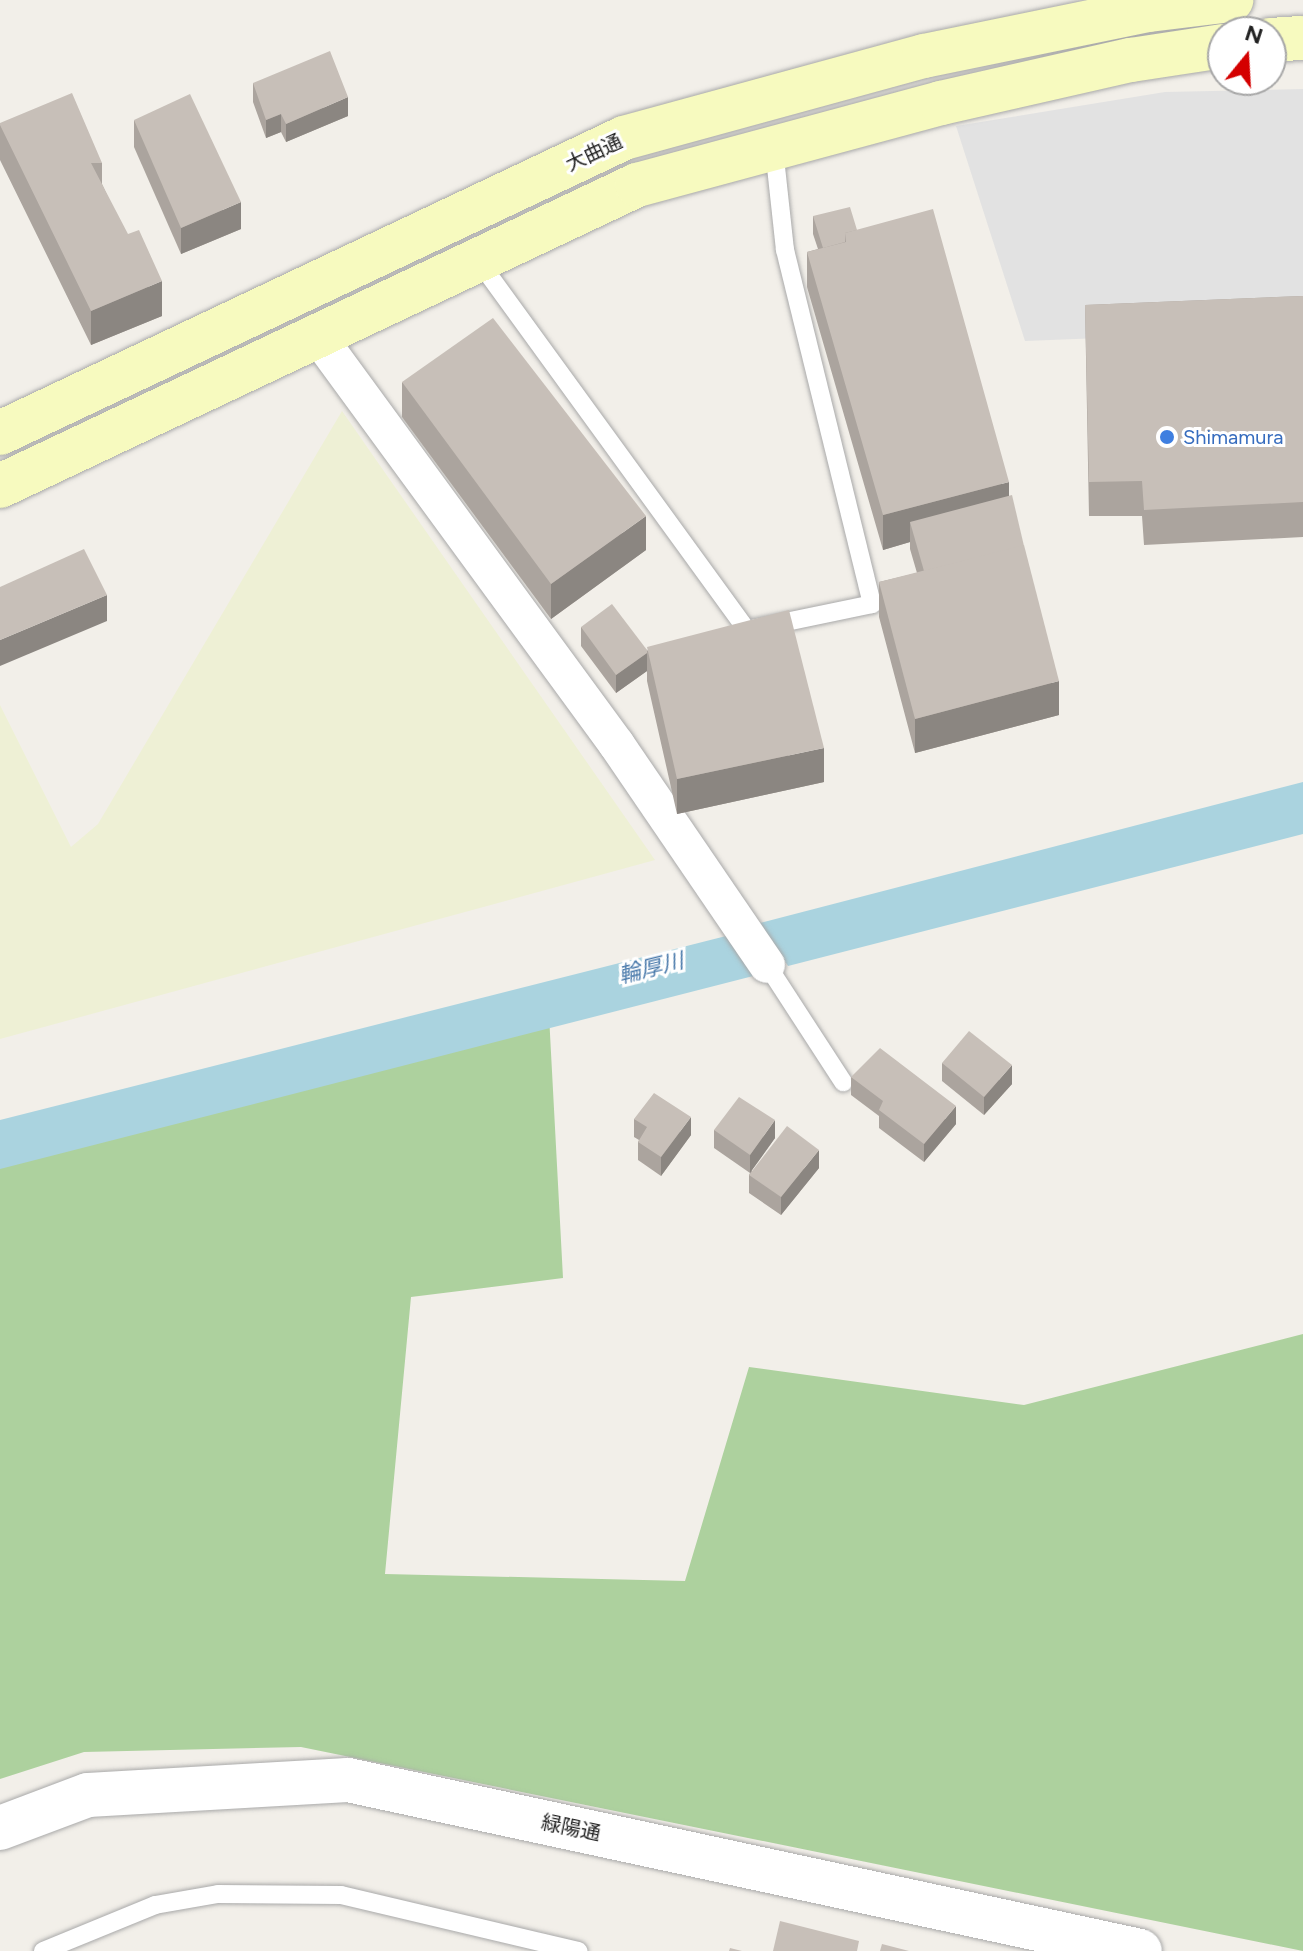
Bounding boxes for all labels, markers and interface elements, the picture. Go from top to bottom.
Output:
north arrow [1207,16,1287,96]
text: N [1242,19,1266,50]
street label: 大曲通 [562,129,626,177]
place label: Shimamura [1183,425,1283,449]
marker: Shimamura [1158,428,1176,446]
water label: 輪厚川 [616,947,686,989]
street label: 緑陽通 [539,1810,603,1846]

